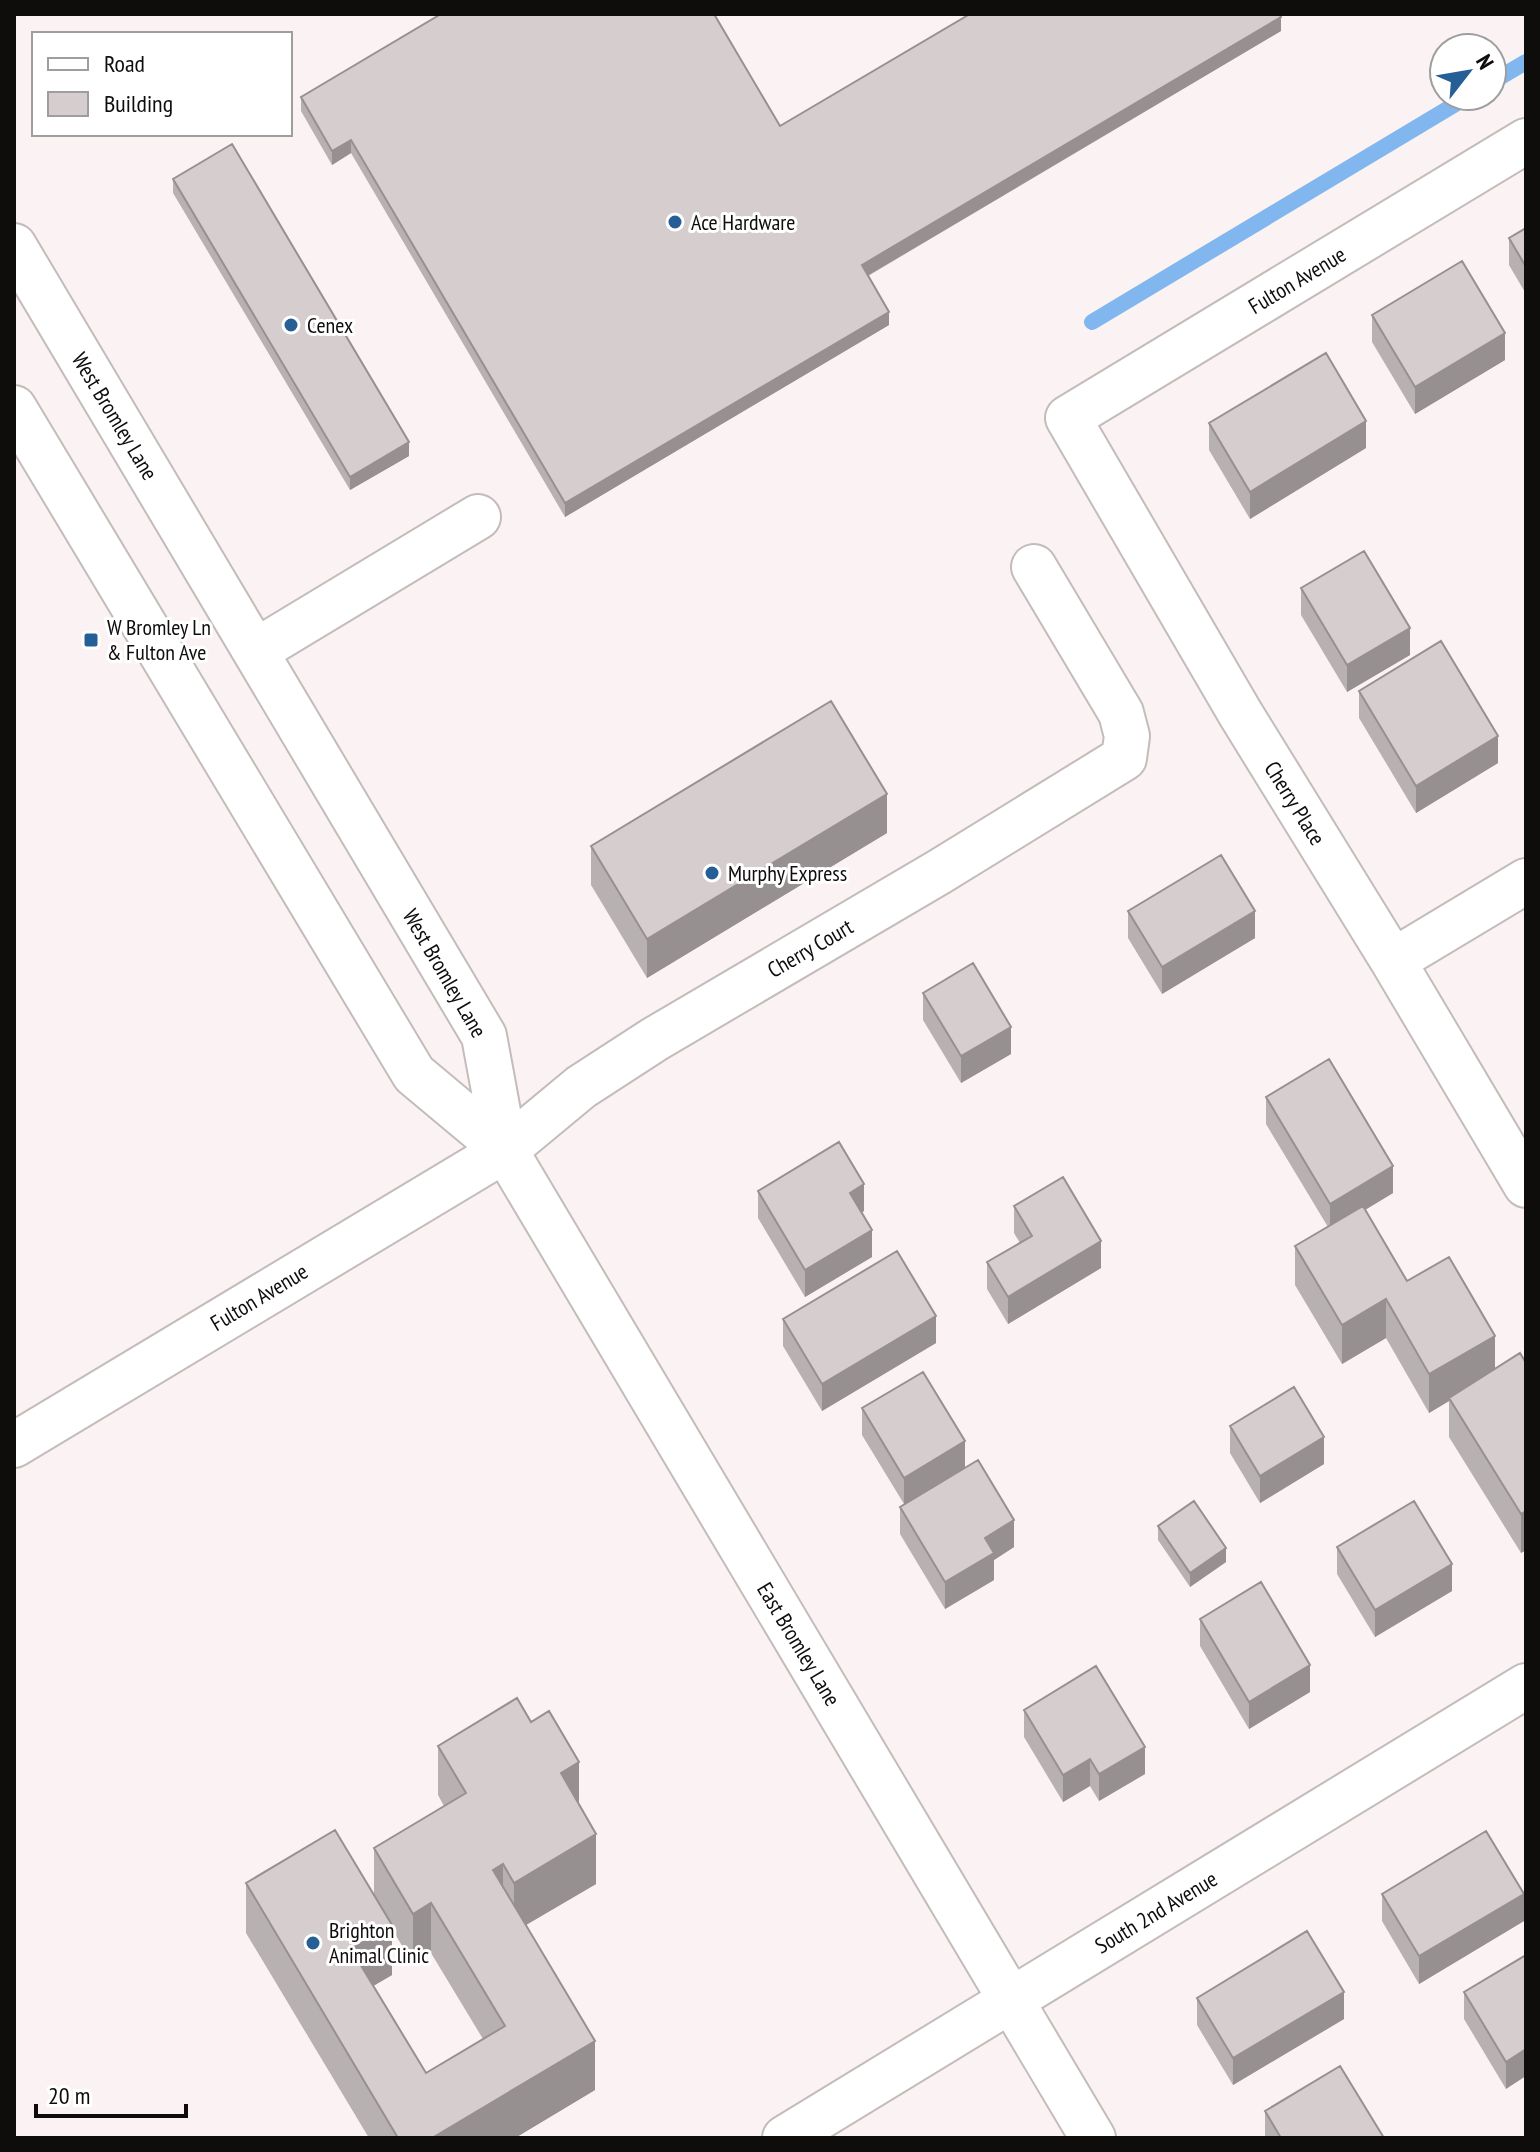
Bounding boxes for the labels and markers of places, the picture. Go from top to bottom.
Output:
place label: Ace Hardware [691,208,795,236]
marker: Ace Hardware [666,213,684,231]
place label: Cenex [307,311,353,339]
marker: Cenex [282,316,300,334]
place label: W Bromley Ln & Fulton Ave [107,613,211,666]
marker: W Bromley Ln & Fulton Ave [82,631,100,649]
place label: Murphy Express [728,859,847,887]
marker: Murphy Express [703,864,721,882]
place label: Brighton Animal Clinic [329,1916,429,1969]
marker: Brighton Animal Clinic [304,1934,322,1952]

